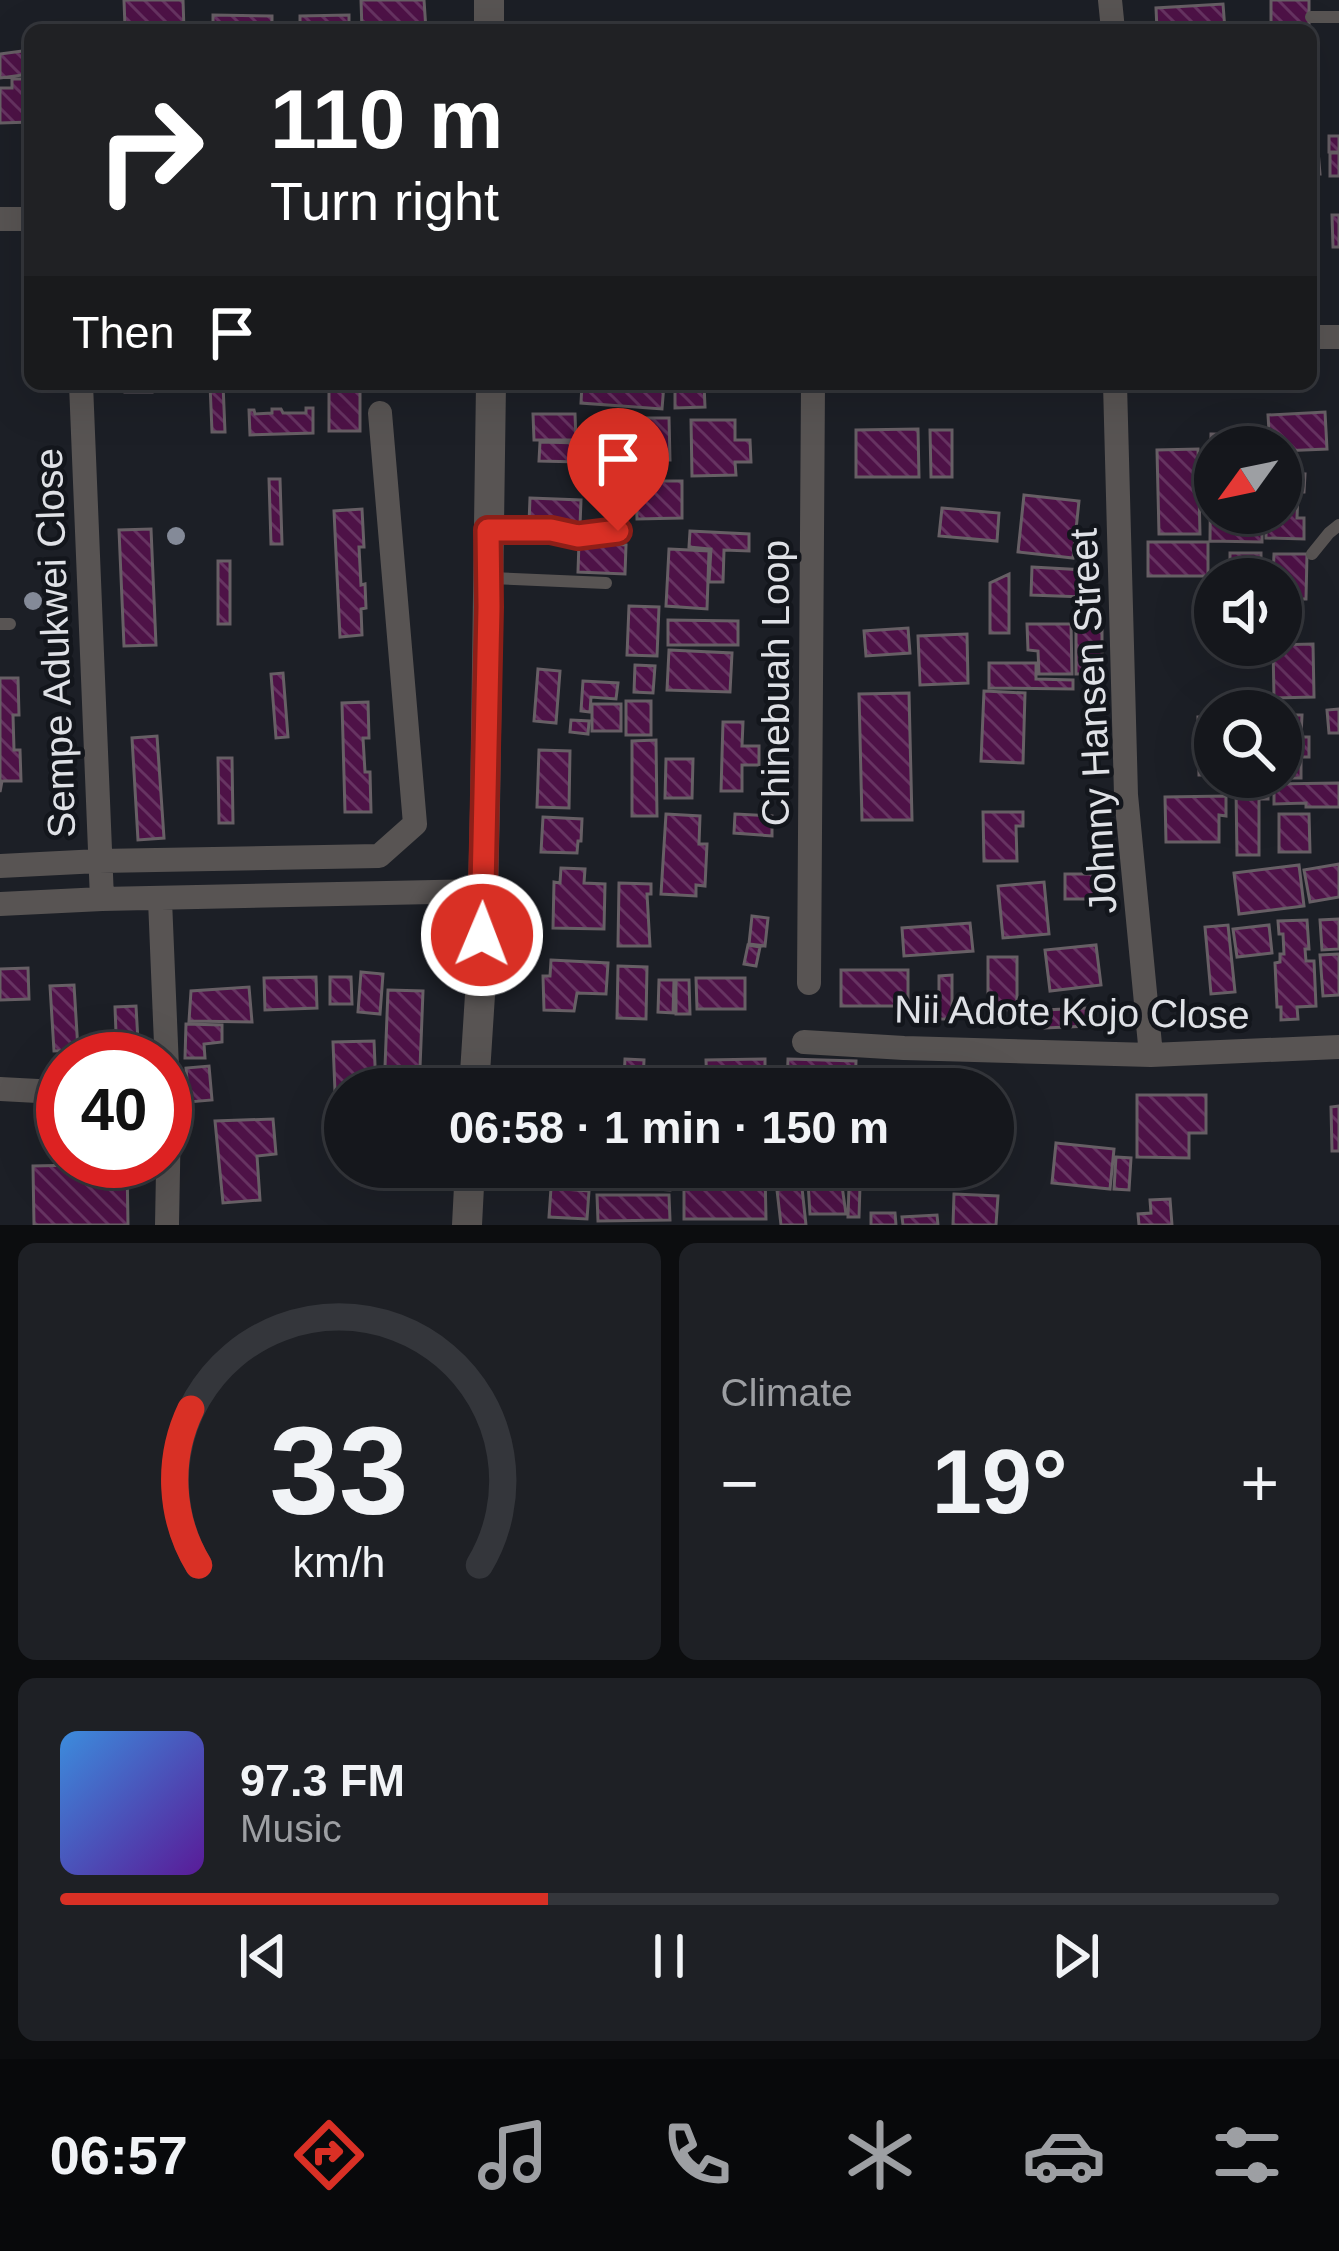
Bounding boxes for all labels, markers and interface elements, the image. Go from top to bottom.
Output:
icon: right [72,72,228,228]
text: 110 m [270,72,504,166]
text: Turn right [270,171,499,231]
icon: arrive [199,300,265,366]
text: Then [72,307,175,358]
pin [567,408,669,531]
icon: arrive [585,426,651,492]
north arrow [1194,426,1302,534]
map controls [1194,426,1302,798]
street label: Sempe Adukwei Close [27,447,83,839]
street label: Johnny Hansen Street [1061,527,1125,915]
street label: Chinebuah Loop [754,540,797,826]
button: sound [1194,558,1302,666]
button: search [1194,690,1302,798]
position arrow [419,872,545,998]
street label: Nii Adote Kojo Close [894,987,1250,1037]
speed limit sign: 40 [36,1032,192,1188]
text: 06:58 · 1 min · 150 m [449,1102,889,1153]
text: Climate [721,1371,853,1414]
text: 33 [270,1401,409,1540]
text: 19° [932,1432,1068,1532]
text: − [721,1446,759,1520]
text: + [1240,1446,1279,1520]
text: km/h [293,1537,386,1585]
text: 97.3 FM [240,1755,405,1806]
text: Music [240,1807,342,1850]
icon: previous [230,1923,296,1989]
icon: pause [636,1923,702,1989]
icon: next [1043,1923,1109,1989]
icon: directions [287,2113,371,2197]
icon: music [471,2113,555,2197]
icon: phone [655,2113,739,2197]
icon: climate [838,2113,922,2197]
icon: car [1022,2113,1106,2197]
icon: filters [1205,2113,1289,2197]
text: 06:57 [50,2125,188,2185]

